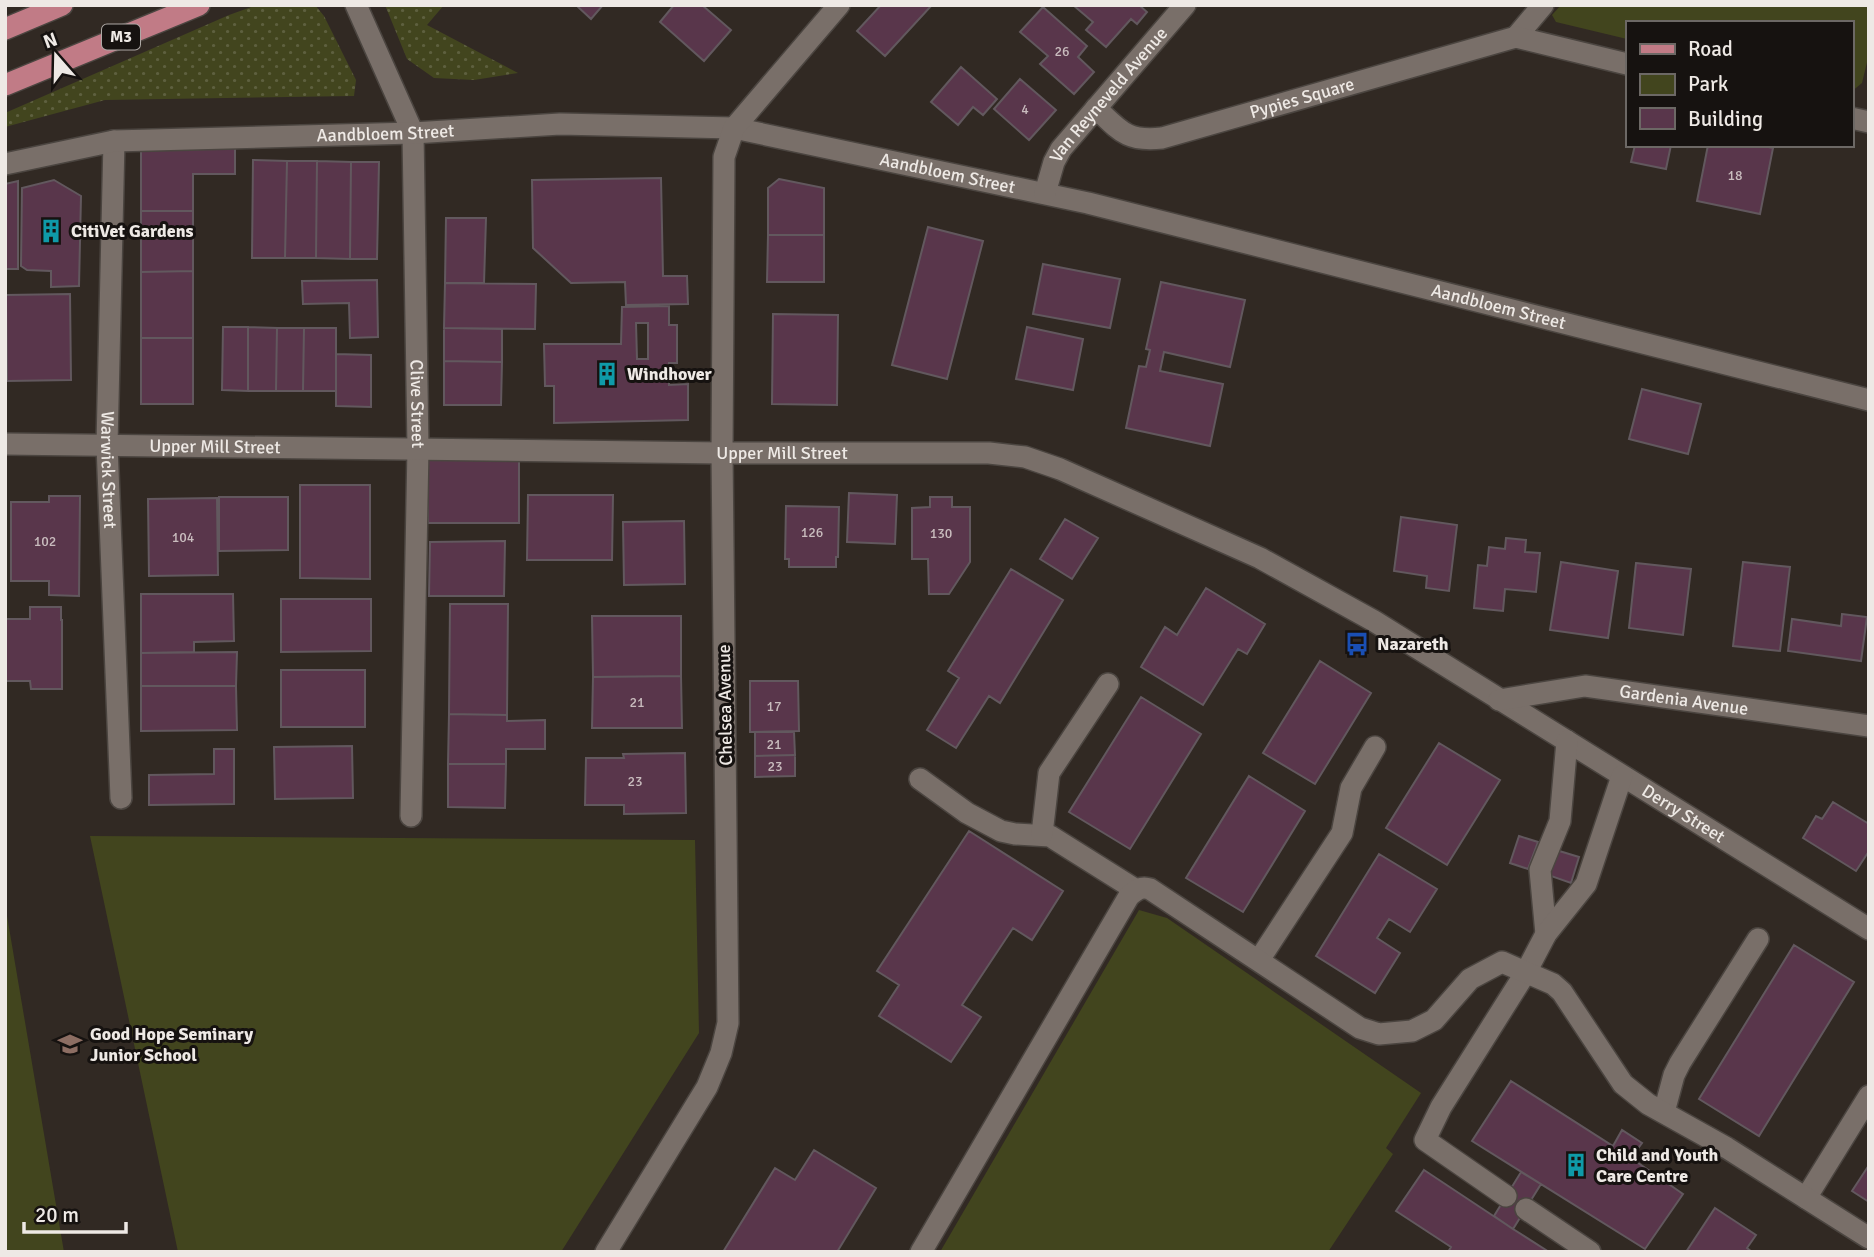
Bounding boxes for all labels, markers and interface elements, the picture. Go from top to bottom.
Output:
north arrow [21,21,91,91]
legend [1626,21,1853,147]
street label: Van Reyneveld Avenue [1045,22,1172,166]
road number: M3 [102,24,140,50]
text: N [40,27,61,55]
text: Road [1688,36,1733,62]
house number: 26 [1054,43,1070,60]
text: Park [1688,71,1729,97]
street label: Pypies Square [1247,73,1357,123]
house number: 4 [1021,101,1029,118]
text: Building [1688,106,1763,132]
street label: Aandbloem Street [316,119,455,147]
street label: Aandbloem Street [878,148,1017,198]
house number: 18 [1727,167,1743,184]
building icon: CitiVet Gardens [37,217,65,245]
place label: CitiVet Gardens [71,220,193,242]
street label: Aandbloem Street [1429,279,1568,334]
street label: Clive Street [406,359,429,448]
building icon: Windhover [593,360,621,388]
place label: Windhover [627,363,713,385]
street label: Warwick Street [96,411,121,529]
street label: Upper Mill Street [149,435,281,458]
street label: Upper Mill Street [716,442,848,464]
house number: 126 [801,524,823,541]
house number: 130 [930,525,952,542]
house number: 104 [172,529,195,546]
house number: 102 [34,533,56,550]
bus stop icon: Nazareth [1343,630,1371,658]
place label: Nazareth [1377,633,1449,655]
street label: Chelsea Avenue [713,644,737,766]
street label: Gardenia Avenue [1618,680,1750,720]
house number: 21 [629,694,645,711]
house number: 17 [766,698,782,715]
house number: 21 [766,736,782,753]
house number: 23 [767,758,783,775]
house number: 23 [627,773,643,790]
street label: Derry Street [1638,779,1729,848]
place label: Good Hope Seminary Junior School [90,1023,253,1066]
school or university icon: Good Hope Seminary Junior School [56,1030,84,1058]
place label: Child and Youth Care Centre [1596,1144,1719,1187]
building icon: Child and Youth Care Centre [1562,1151,1590,1179]
scale bar [24,1190,126,1234]
text: 20 m [35,1202,79,1228]

